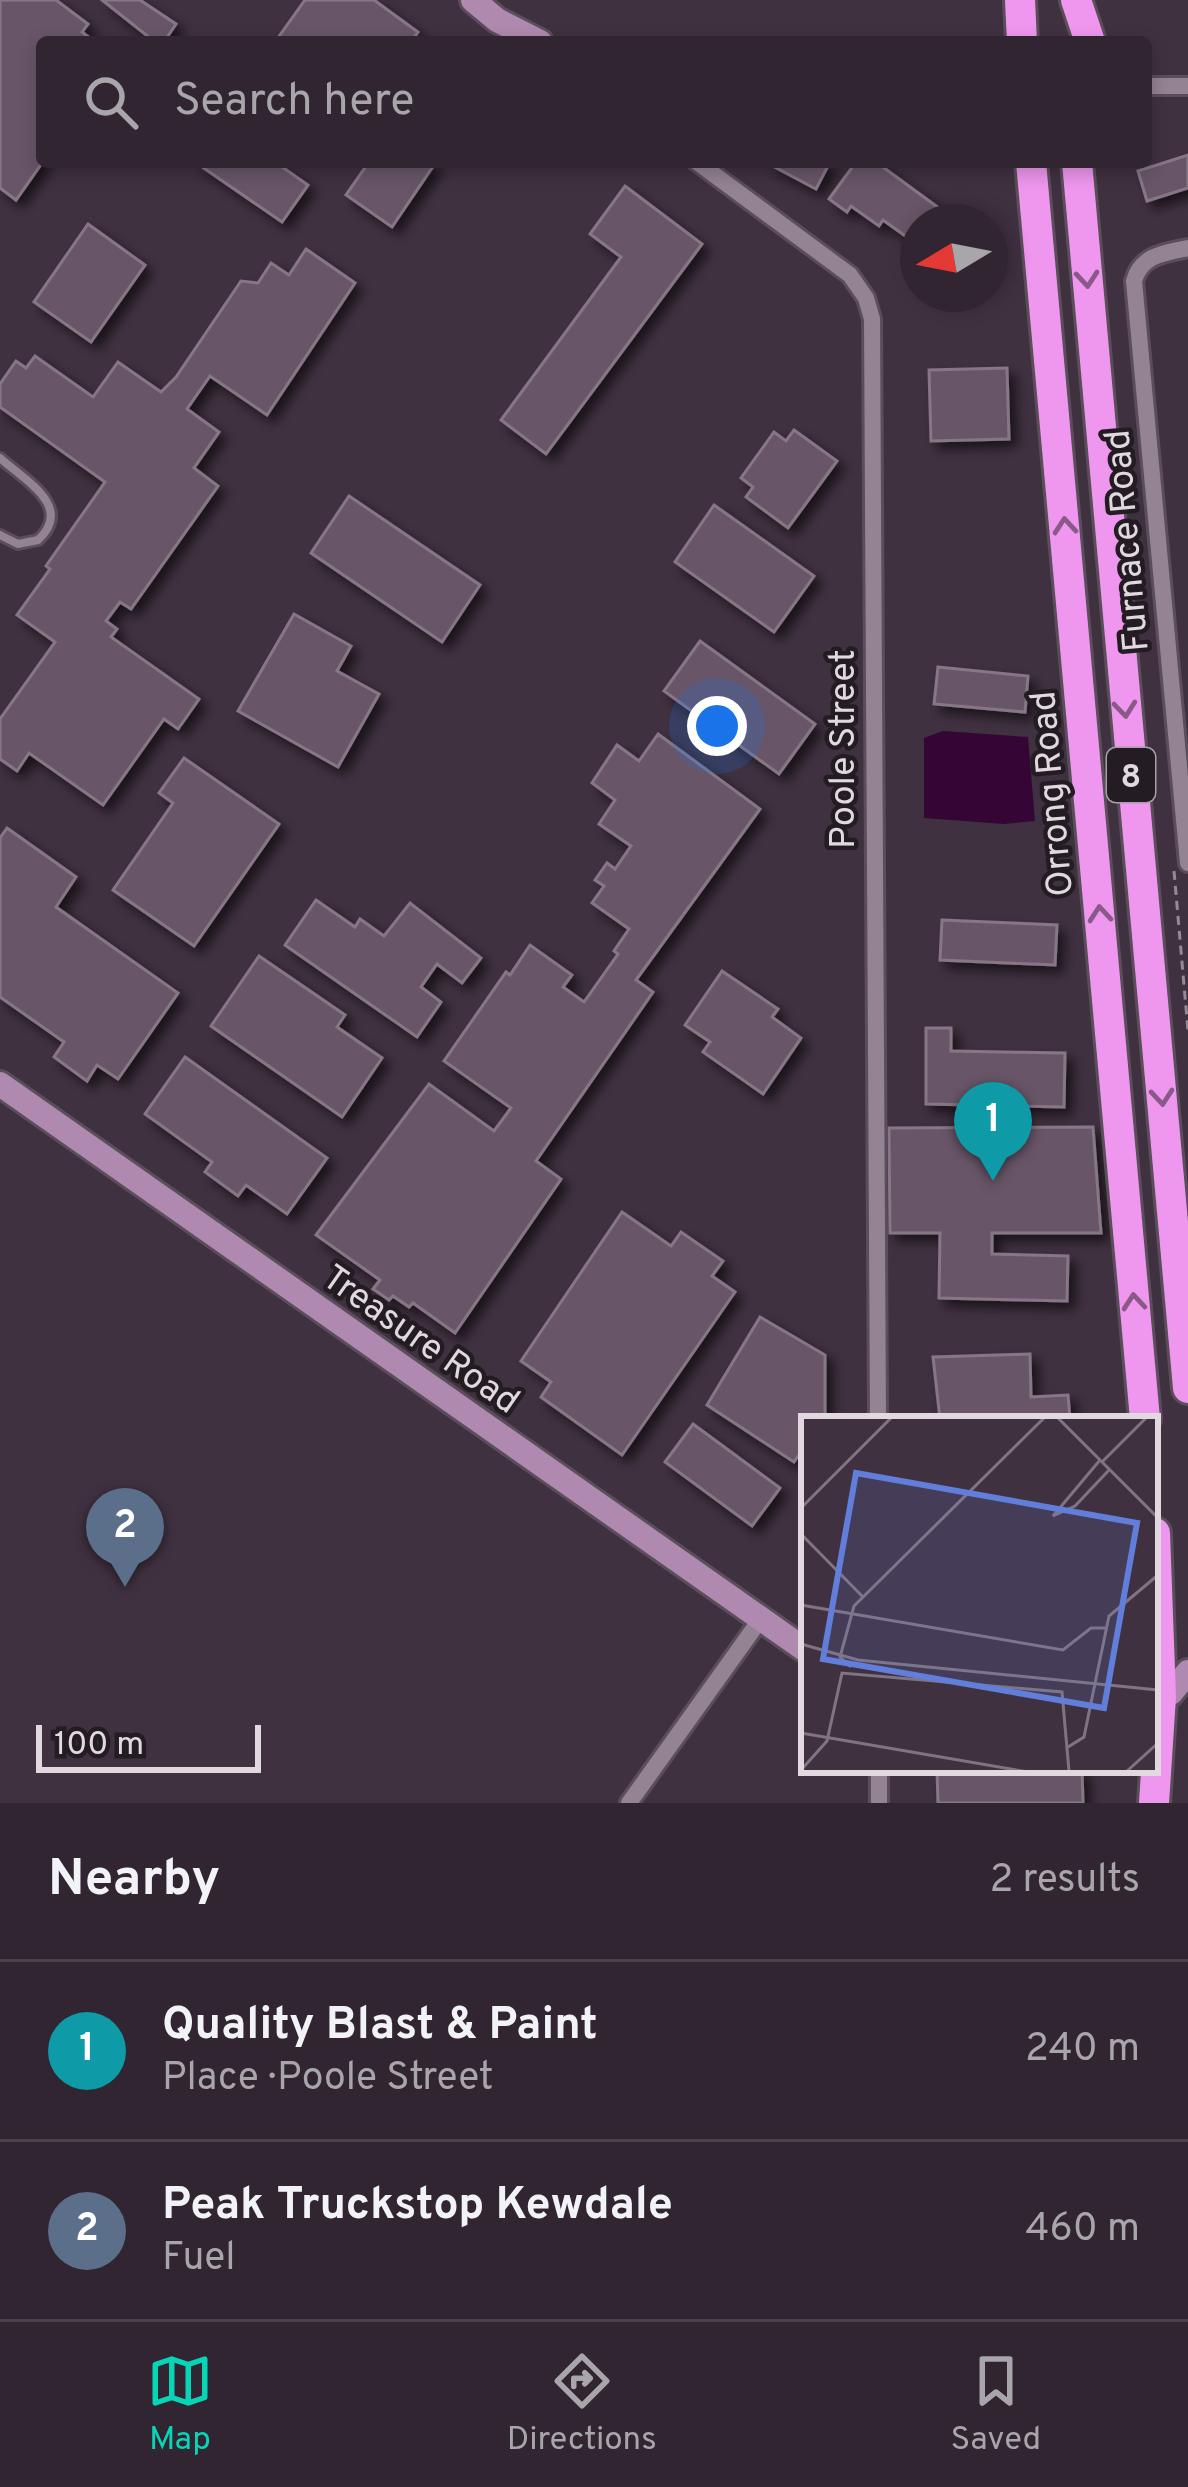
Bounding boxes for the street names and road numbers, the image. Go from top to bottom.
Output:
street label: Furnace Road [1096,428,1162,654]
street label: Poole Street [822,649,868,849]
street label: Orrong Road [1022,689,1086,898]
road number: 8 [1107,748,1155,802]
street label: Treasure Road [312,1256,527,1426]

